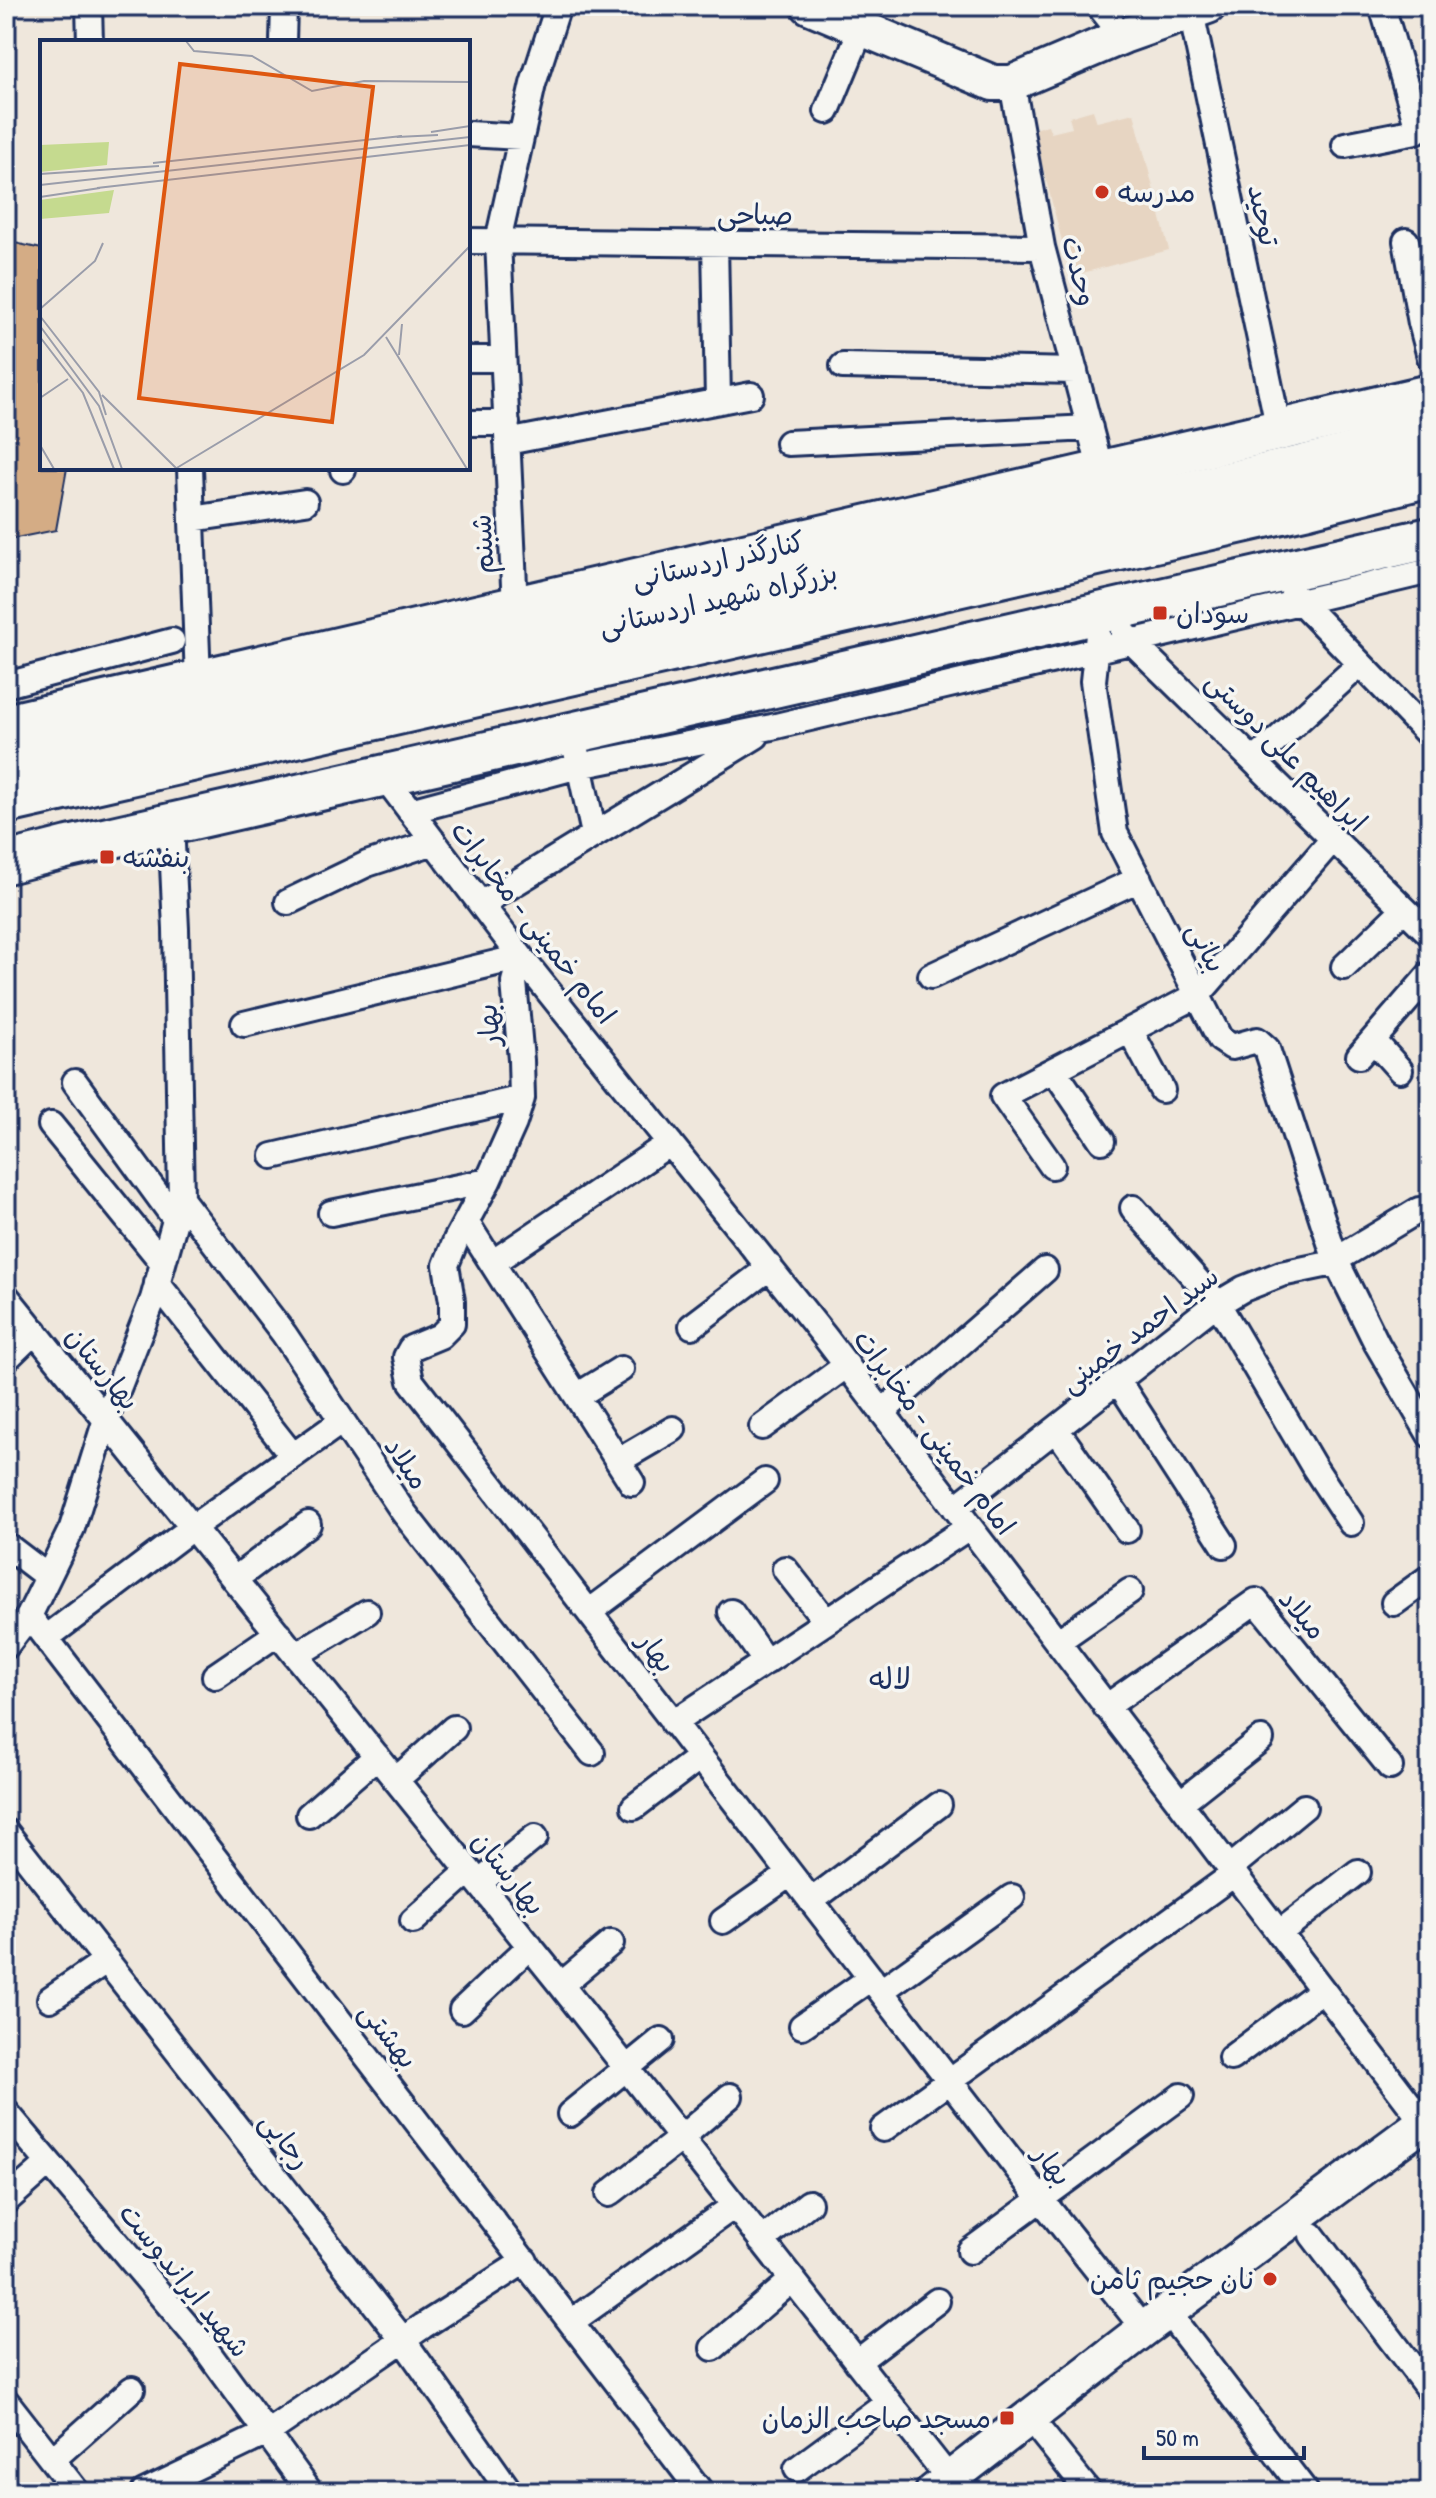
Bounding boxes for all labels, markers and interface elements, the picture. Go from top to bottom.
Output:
inset map [40,40,470,470]
place label: مدرسه [1118,173,1195,211]
street label: توحید [1239,181,1289,250]
marker: مدرسه [1093,183,1111,201]
street label: صباحی [717,194,793,234]
street label: وحدت [1053,232,1107,310]
street label: شبنم [461,513,506,575]
street label: کنارگذر اردستانی [628,522,808,598]
street label: بزرگراه شهید اردستانی [595,553,841,645]
place label: سودان [1176,594,1249,632]
marker: سودان [1151,604,1169,622]
street label: ابراهیم علی دوستی [1196,662,1376,842]
street label: امام خمینی - مخابرات [440,812,626,1034]
place label: بنفشه [123,838,190,876]
marker: بنفشه [98,848,116,866]
street label: بیانی [1178,915,1236,979]
street label: بهار [467,1002,509,1050]
street label: سید احمد خمینی [1052,1257,1226,1401]
street label: بهارستان [57,1318,149,1418]
street label: امام خمینی - مخابرات [843,1321,1025,1545]
street label: میلاد [376,1429,438,1497]
street label: میلاد [1270,1581,1336,1647]
street label: بهار [628,1622,685,1680]
district label: لاله [869,1658,911,1698]
street label: بهارستان [463,1823,555,1923]
street label: بهشتی [351,1994,427,2076]
street label: رجایی [252,2103,320,2177]
street label: بهار [1024,2135,1081,2193]
street label: شهید ایراندوست [111,2195,259,2365]
place label: نان حجیم ثامن [1090,2260,1254,2301]
marker: نان حجیم ثامن [1261,2270,1279,2288]
place label: مسجد صاحب الزمان [762,2399,991,2437]
marker: مسجد صاحب الزمان [998,2409,1016,2427]
scale bar [1144,2410,1304,2460]
text: 50 m [1156,2421,1199,2453]

